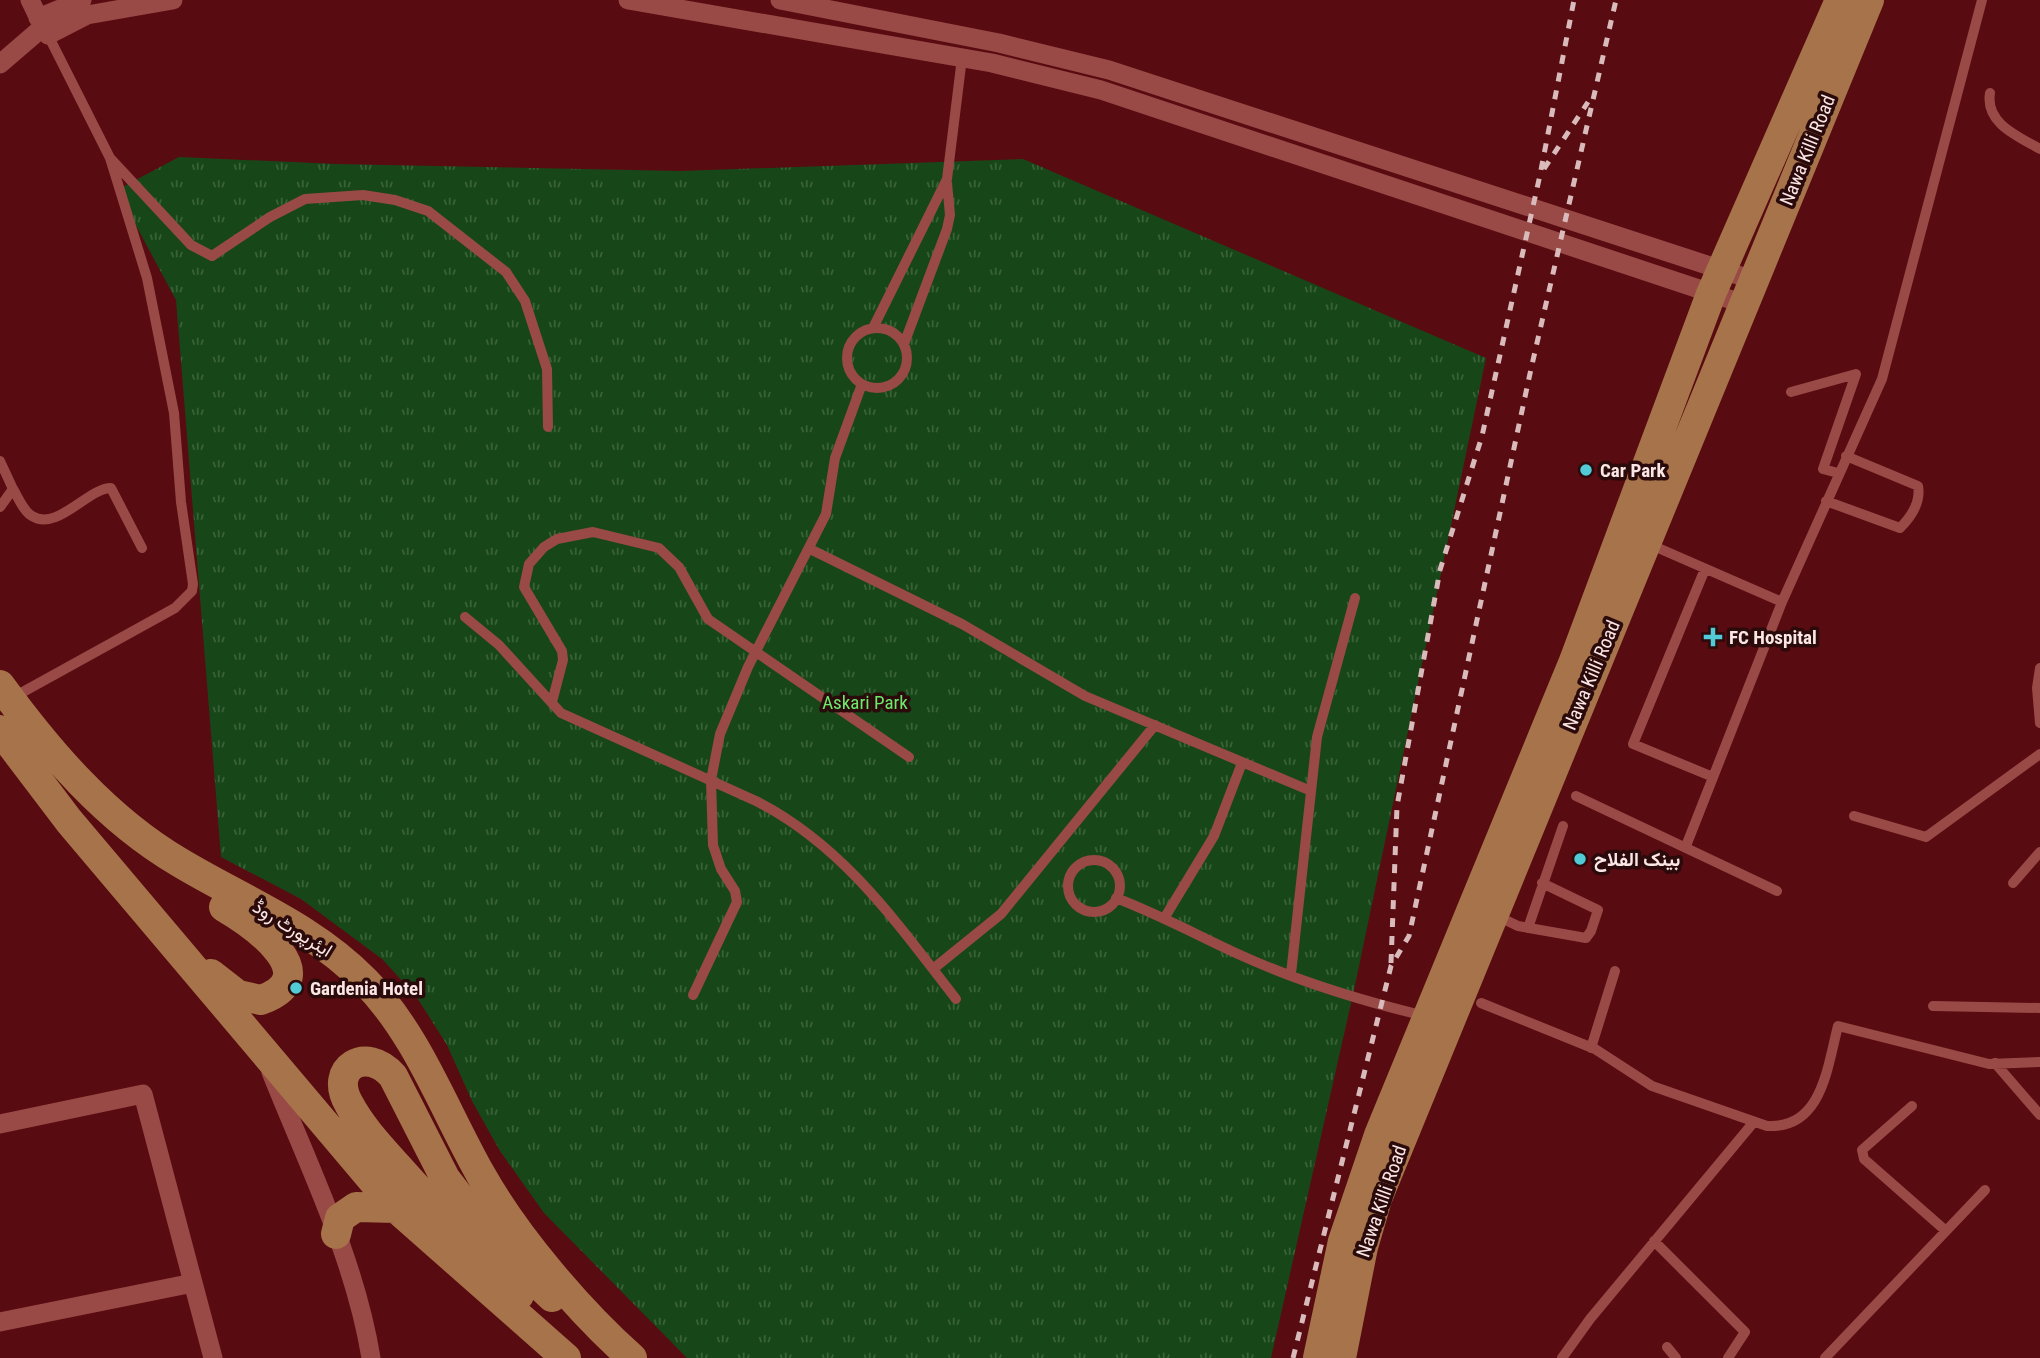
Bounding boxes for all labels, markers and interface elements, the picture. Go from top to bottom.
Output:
street label: Nawa Killi Road [1775,92,1840,209]
place label: Car Park [1600,459,1666,482]
marker: Car Park [1578,462,1594,478]
street label: Nawa Killi Road [1558,617,1625,734]
place label: FC Hospital [1729,626,1817,649]
marker: FC Hospital [1703,627,1723,647]
park label: Askari Park [822,691,908,714]
place label: بینک الفلاح [1594,848,1680,872]
marker: بینک الفلاح [1572,851,1588,867]
street label: ایئرپورٹ روڈ [248,895,337,964]
place label: Gardenia Hotel [310,977,423,1000]
marker: Gardenia Hotel [288,980,304,996]
street label: Nawa Killi Road [1352,1142,1411,1260]

